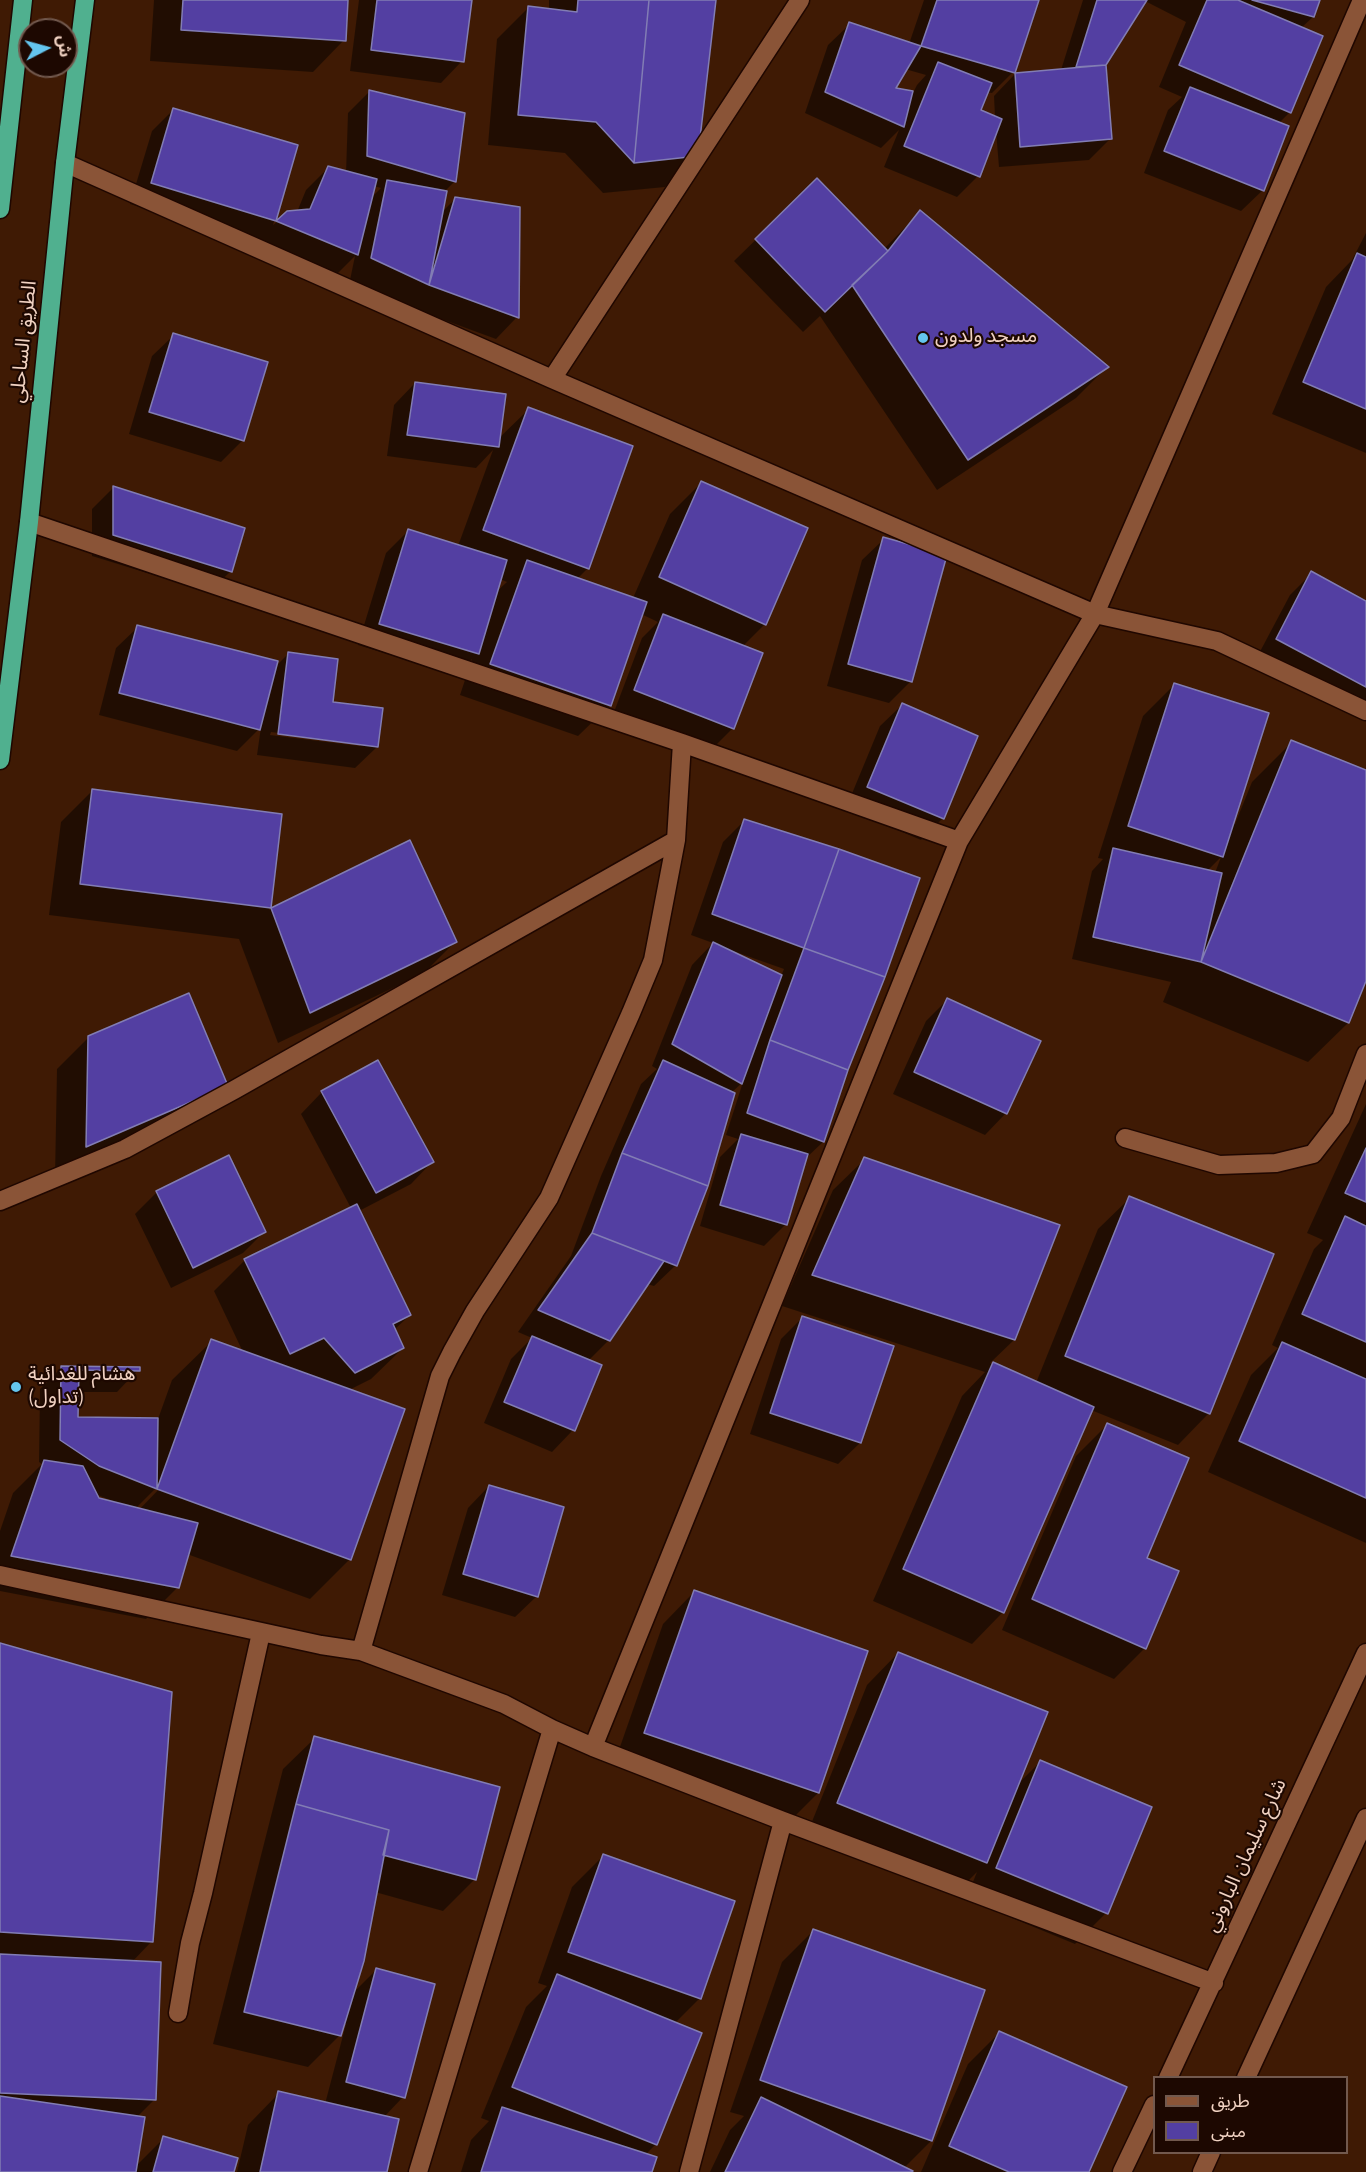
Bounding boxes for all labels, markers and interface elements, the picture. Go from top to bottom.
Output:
north arrow [18,18,78,78]
text: ش [52,34,76,58]
street label: الطريق الساحلي [7,280,43,404]
place label: مسجد ولدون [935,326,1037,350]
marker: مسجد ولدون [916,331,930,345]
place label: هشام للغدائية (تداول) [28,1364,136,1411]
marker: هشام للغدائية (تداول) [9,1380,23,1394]
street label: شارع سليمان الباروني [1201,1776,1293,1936]
legend [1153,2076,1348,2154]
text: طريق [1211,2089,1250,2114]
text: مبنى [1211,2119,1246,2144]

